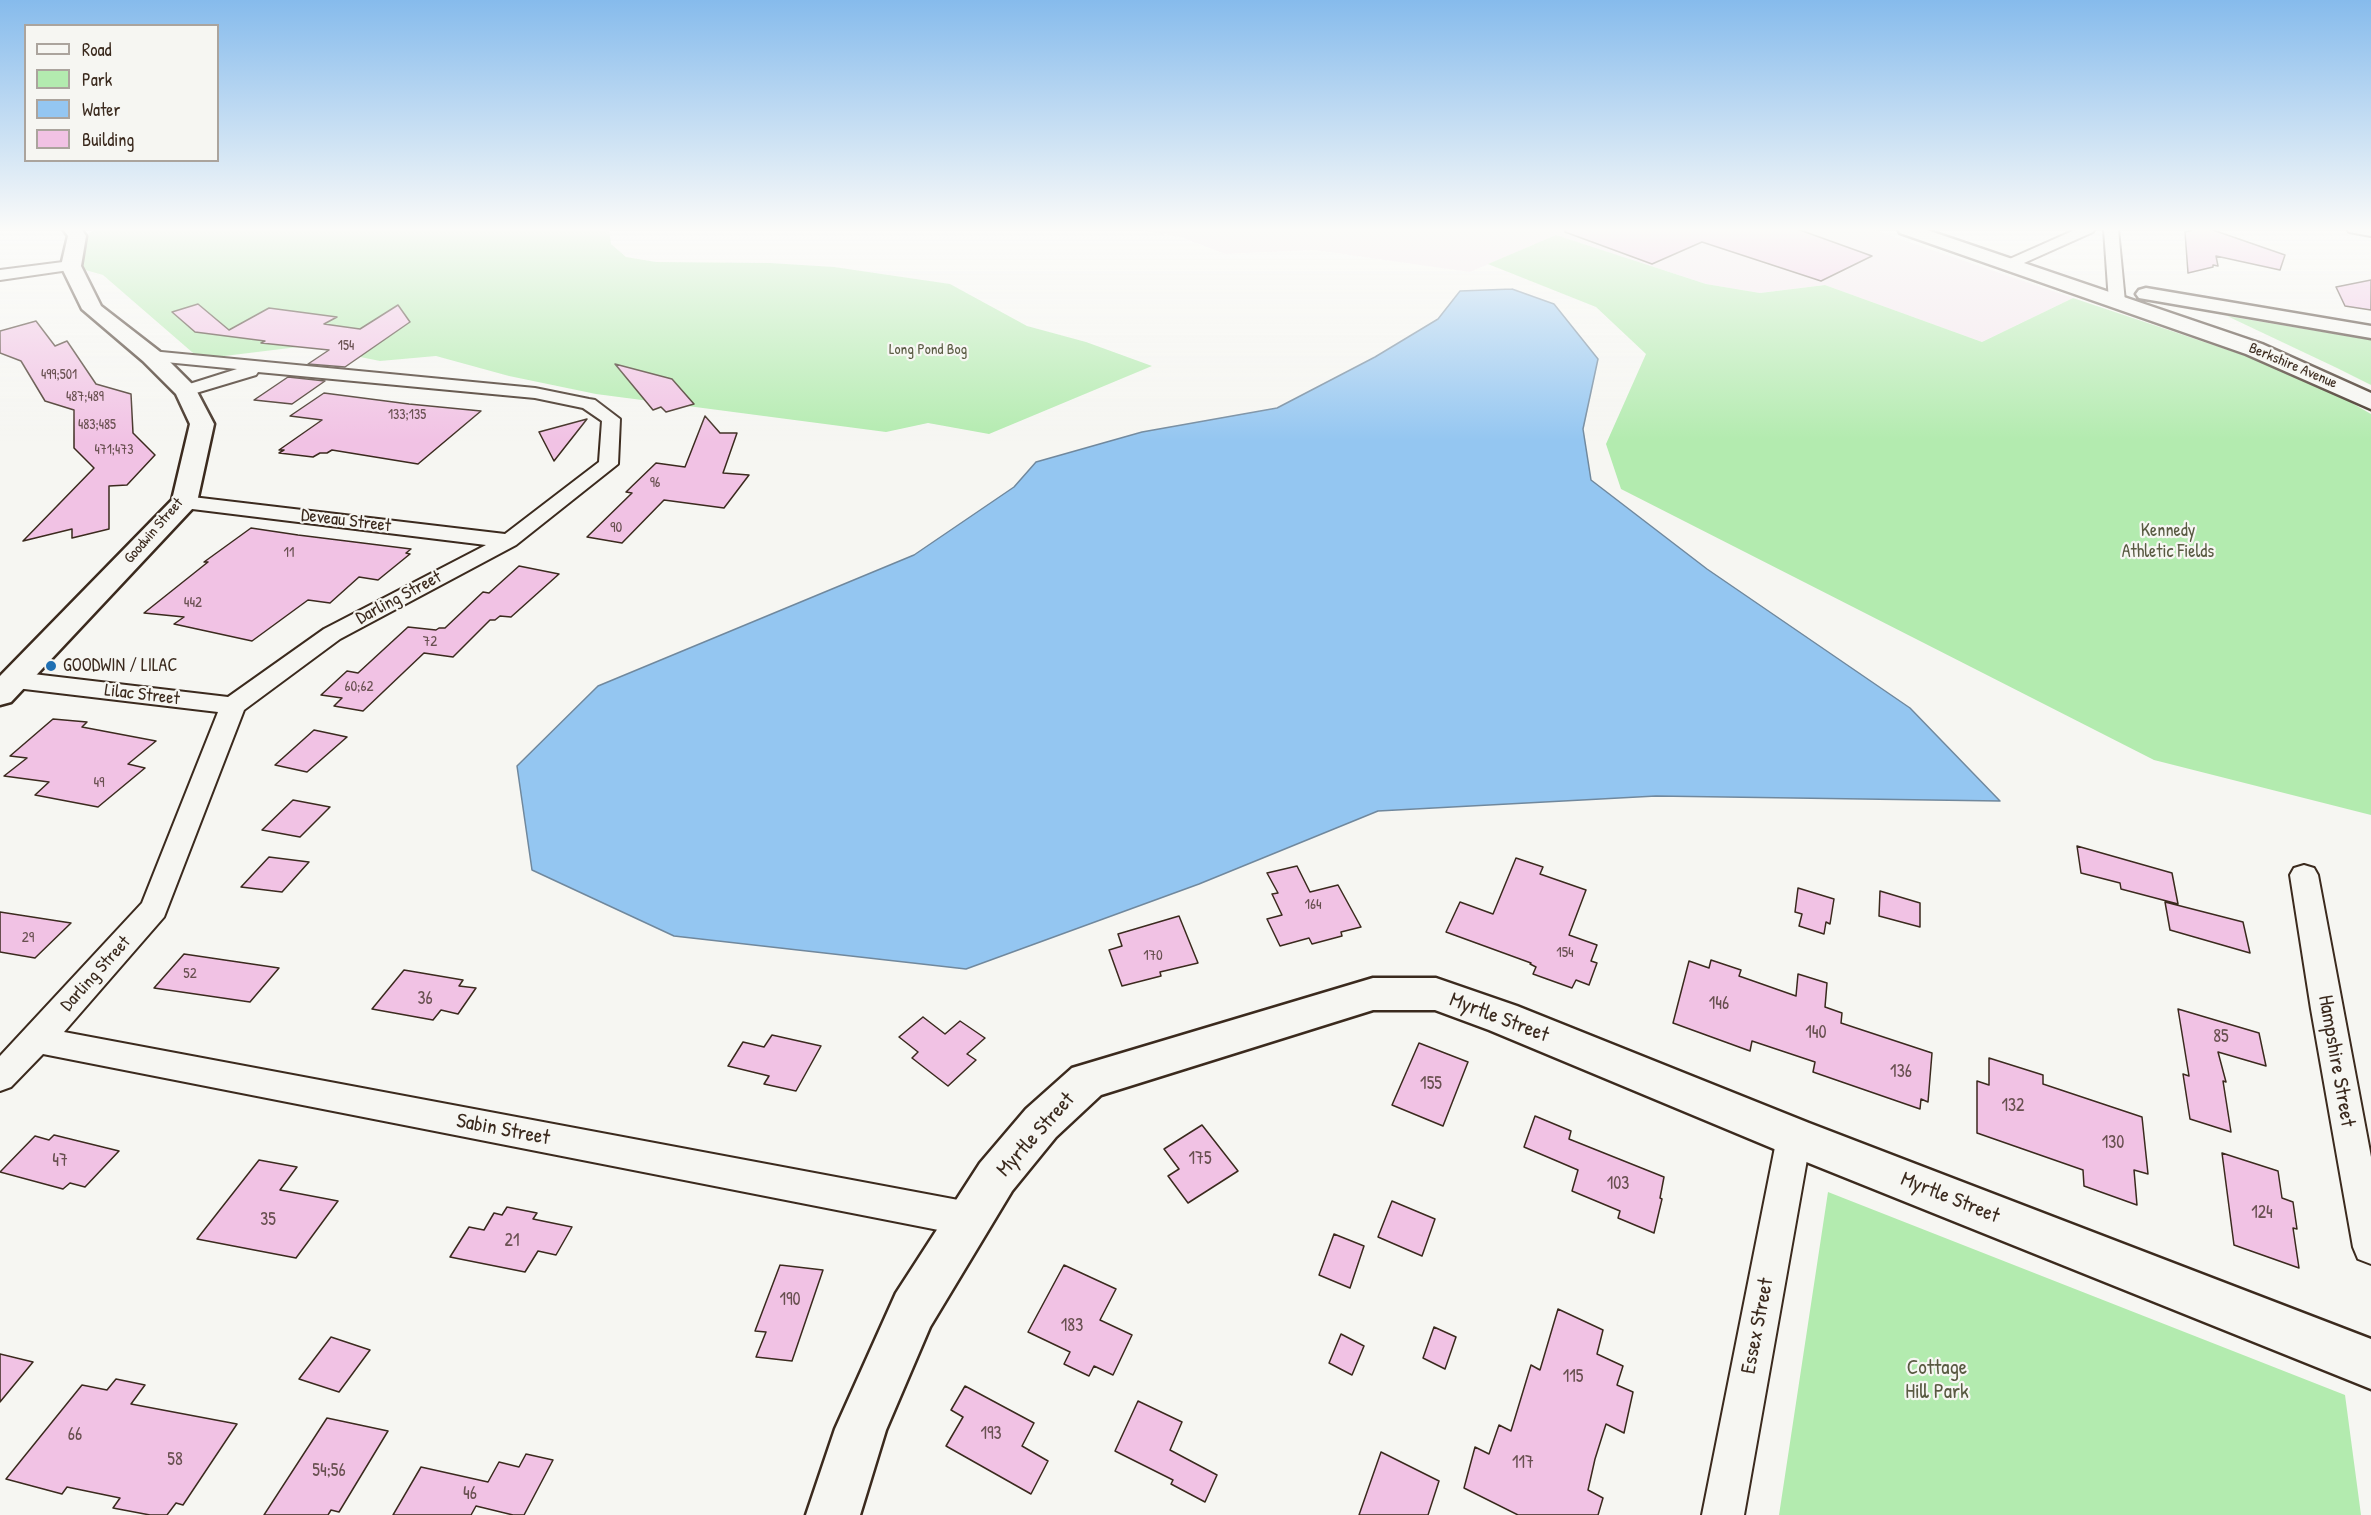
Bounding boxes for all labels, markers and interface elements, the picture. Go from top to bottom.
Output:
legend [24,24,219,162]
text: Road [82,37,112,62]
text: Park [82,67,112,92]
text: Water [82,97,120,122]
text: Building [82,127,134,152]
house number: 154 [338,338,354,354]
street label: Berkshire Avenue [2246,339,2340,393]
park label: Long Pond Bog [889,341,967,359]
house number: 499;501 [41,367,77,383]
house number: 487;489 [66,389,104,405]
house number: 133;135 [388,407,426,423]
house number: 483;485 [78,417,116,433]
house number: 471;473 [95,442,133,458]
house number: 96 [650,475,660,491]
street label: Goodwin Street [121,495,187,567]
street label: Deveau Street [300,505,392,537]
house number: 90 [610,519,622,537]
park label: Kennedy Athletic Fields [2122,520,2214,562]
house number: 11 [284,544,294,562]
street label: Darling Street [353,567,445,629]
house number: 442 [184,594,202,612]
house number: 72 [423,633,437,651]
place label: GOODWIN / LILAC [63,655,177,677]
marker: GOODWIN / LILAC [44,659,58,673]
house number: 60;62 [344,678,374,696]
street label: Lilac Street [103,680,181,710]
house number: 49 [93,774,105,792]
house number: 164 [1304,896,1322,914]
house number: 29 [22,929,34,947]
street label: Darling Street [57,932,135,1016]
house number: 154 [1556,944,1574,962]
house number: 170 [1143,947,1163,965]
house number: 52 [183,965,197,983]
house number: 36 [417,988,433,1010]
street label: Myrtle Street [1446,988,1552,1048]
house number: 146 [1709,993,1729,1015]
street label: Hampshire Street [2312,993,2360,1129]
house number: 140 [1805,1022,1827,1044]
house number: 85 [2213,1026,2229,1048]
house number: 136 [1890,1061,1912,1083]
house number: 155 [1420,1073,1442,1095]
street label: Myrtle Street [992,1088,1080,1182]
house number: 132 [2001,1095,2025,1117]
street label: Sabin Street [454,1109,552,1151]
house number: 130 [2102,1132,2124,1154]
house number: 175 [1188,1148,1212,1170]
house number: 47 [52,1150,68,1172]
street label: Myrtle Street [1897,1167,2003,1229]
house number: 103 [1607,1173,1629,1195]
house number: 124 [2251,1202,2273,1224]
house number: 35 [260,1209,276,1231]
house number: 21 [505,1230,519,1252]
street label: Essex Street [1736,1276,1780,1376]
house number: 190 [779,1289,801,1311]
house number: 183 [1061,1315,1083,1337]
park label: Cottage Hill Park [1905,1355,1969,1405]
house number: 115 [1563,1366,1583,1388]
house number: 193 [980,1423,1002,1445]
house number: 66 [68,1424,82,1446]
house number: 58 [167,1449,183,1471]
house number: 117 [1512,1452,1534,1474]
house number: 54;56 [312,1460,346,1482]
house number: 46 [463,1483,477,1505]

